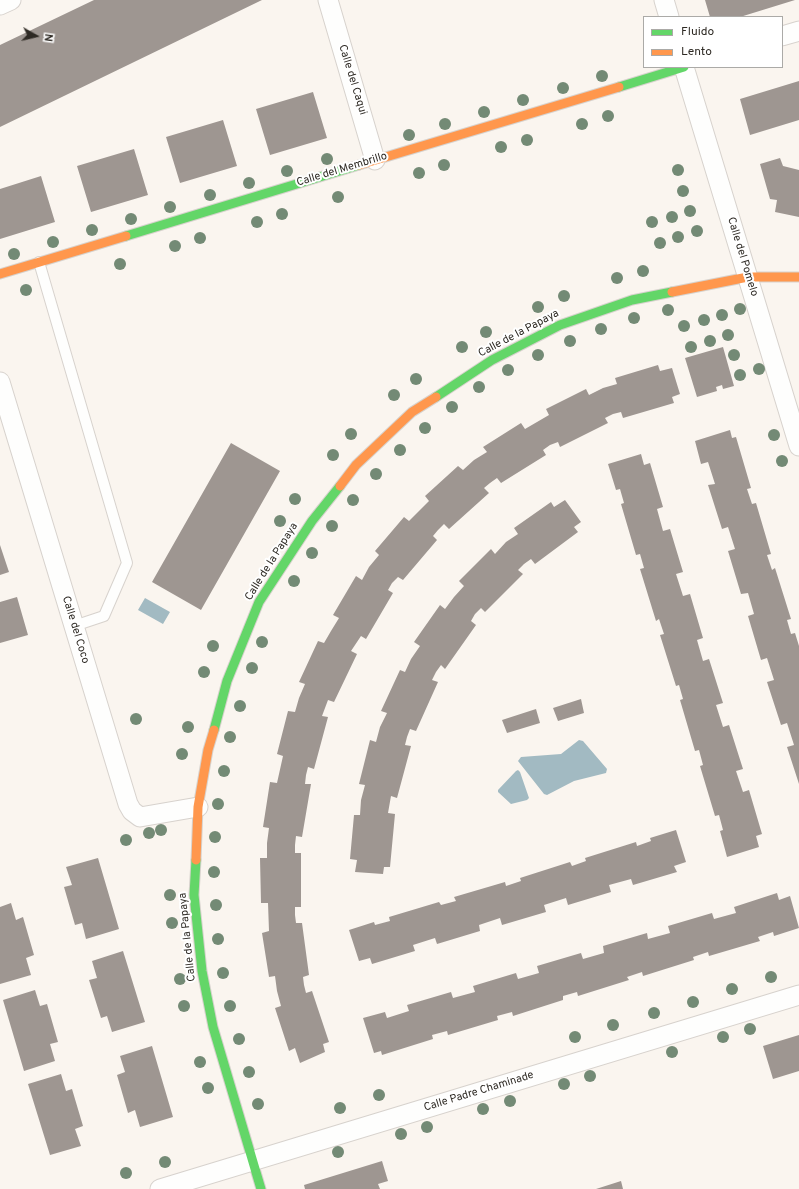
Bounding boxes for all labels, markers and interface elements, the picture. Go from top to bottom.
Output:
north arrow [16,16,56,56]
legend [643,16,783,68]
text: Fluido [681,24,714,40]
text: N [40,33,55,43]
street label: Calle del Caqui [335,43,369,117]
text: Lento [681,44,712,60]
street label: Calle del Membrillo [295,150,389,190]
street label: Calle del Pomelo [724,216,760,298]
street label: Calle de la Papaya [476,307,562,361]
street label: Calle de la Papaya [243,521,301,603]
street label: Calle del Coco [58,595,92,665]
street label: Calle de la Papaya [177,892,199,982]
street label: Calle Padre Chaminade [422,1069,536,1115]

